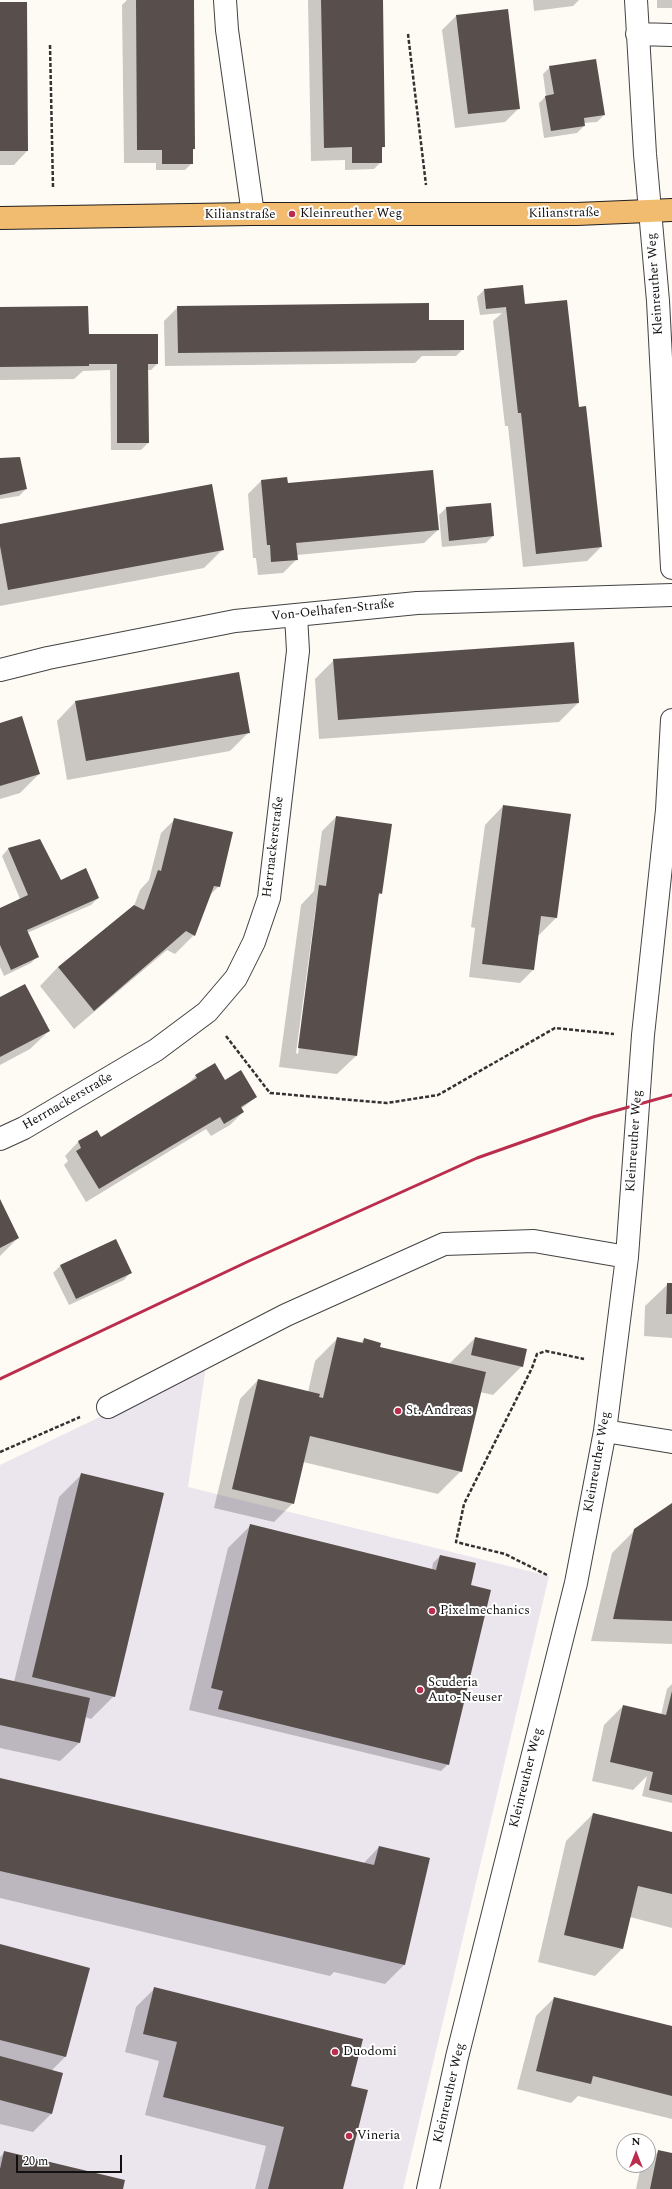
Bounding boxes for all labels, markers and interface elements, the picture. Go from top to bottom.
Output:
place label: Kleinreuther Weg [300,206,402,222]
street label: Kilianstraße [528,206,600,222]
street label: Kilianstraße [204,207,276,223]
marker: Kleinreuther Weg [287,209,297,219]
street label: Kleinreuther Weg [645,232,667,336]
street label: Von-Oelhafen-Straße [271,597,395,625]
street label: Herrnackerstraße [260,796,288,898]
street label: Herrnackerstraße [20,1070,116,1134]
street label: Kleinreuther Weg [624,1089,646,1193]
place label: St. Andreas [406,1403,472,1419]
marker: St. Andreas [393,1406,403,1416]
street label: Kleinreuther Weg [581,1410,615,1514]
place label: Pixelmechanics [440,1603,530,1619]
marker: Pixelmechanics [427,1606,437,1616]
place label: Scuderia Auto-Neuser [428,1675,502,1706]
marker: Scuderia Auto-Neuser [415,1685,425,1695]
street label: Kleinreuther Weg [507,1726,547,1830]
street label: Kleinreuther Weg [431,2041,469,2145]
place label: Duodomi [343,2044,397,2060]
marker: Duodomi [330,2047,340,2057]
place label: Vineria [357,2128,400,2144]
marker: Vineria [344,2131,354,2141]
north arrow [616,2133,656,2173]
text: N [632,2133,640,2150]
scale bar [18,2147,124,2173]
text: 20 m [23,2152,48,2171]

